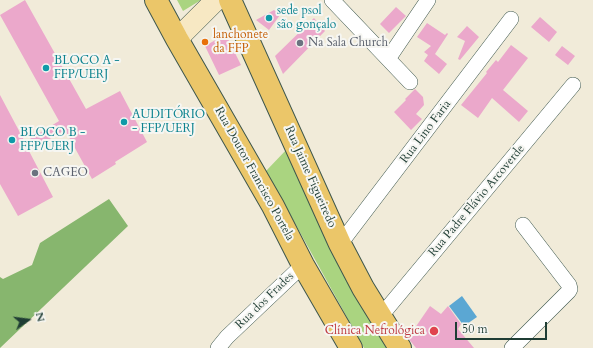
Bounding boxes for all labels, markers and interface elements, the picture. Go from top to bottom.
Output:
place label: sede psol são gonçalo [277,4,336,32]
marker: sede psol são gonçalo [264,13,274,23]
place label: lanchonete da FFP [213,28,268,56]
place label: Na Sala Church [308,36,388,50]
marker: lanchonete da FFP [200,37,210,47]
marker: Na Sala Church [295,38,305,48]
place label: BLOCO A - FFP/UERJ [54,54,120,82]
marker: BLOCO A - FFP/UERJ [41,63,51,73]
street label: Rua Lino Faria [398,98,454,166]
street label: Rua Doutor Francisco Portela [211,105,297,243]
place label: AUDITÓRIO - FFP/UERJ [132,108,205,136]
marker: AUDITÓRIO - FFP/UERJ [119,117,129,127]
street label: Rua Jaime Figueiredo [281,124,339,230]
place label: BLOCO B - FFP/UERJ [20,126,85,154]
marker: BLOCO B - FFP/UERJ [7,135,17,145]
street label: Rua Padre Flávio Arcoverde [426,142,528,260]
place label: CAGEO [43,166,88,180]
marker: CAGEO [30,168,40,178]
street label: Rua dos Frades [233,270,297,332]
north arrow [8,300,48,340]
text: N [32,311,49,323]
scale bar [457,314,549,340]
text: 50 m [462,321,488,337]
place label: Clínica Nefrológica [325,324,425,338]
marker: Clínica Nefrológica [428,325,440,337]

